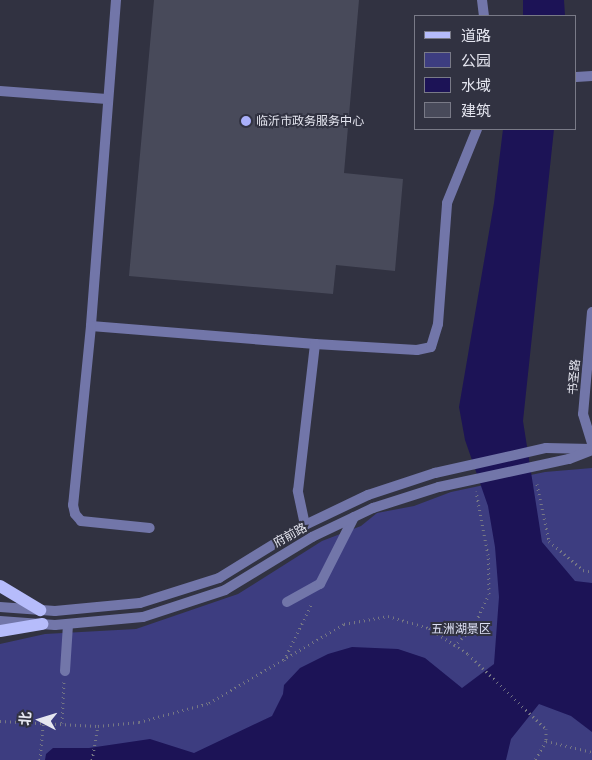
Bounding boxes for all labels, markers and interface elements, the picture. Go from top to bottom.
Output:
legend [414,15,577,130]
text: 道路 [461,26,491,45]
text: 公园 [461,51,491,70]
text: 水域 [461,76,491,95]
text: 建筑 [461,101,491,120]
place label: 临沂市政务服务中心 [256,114,364,128]
marker: 临沂市政务服务中心 [240,115,252,127]
street label: 书圣路 [565,358,583,396]
street label: 府前路 [271,520,309,550]
park label: 五洲湖景区 [431,622,491,636]
north arrow [15,695,65,745]
text: 北 [15,711,35,726]

